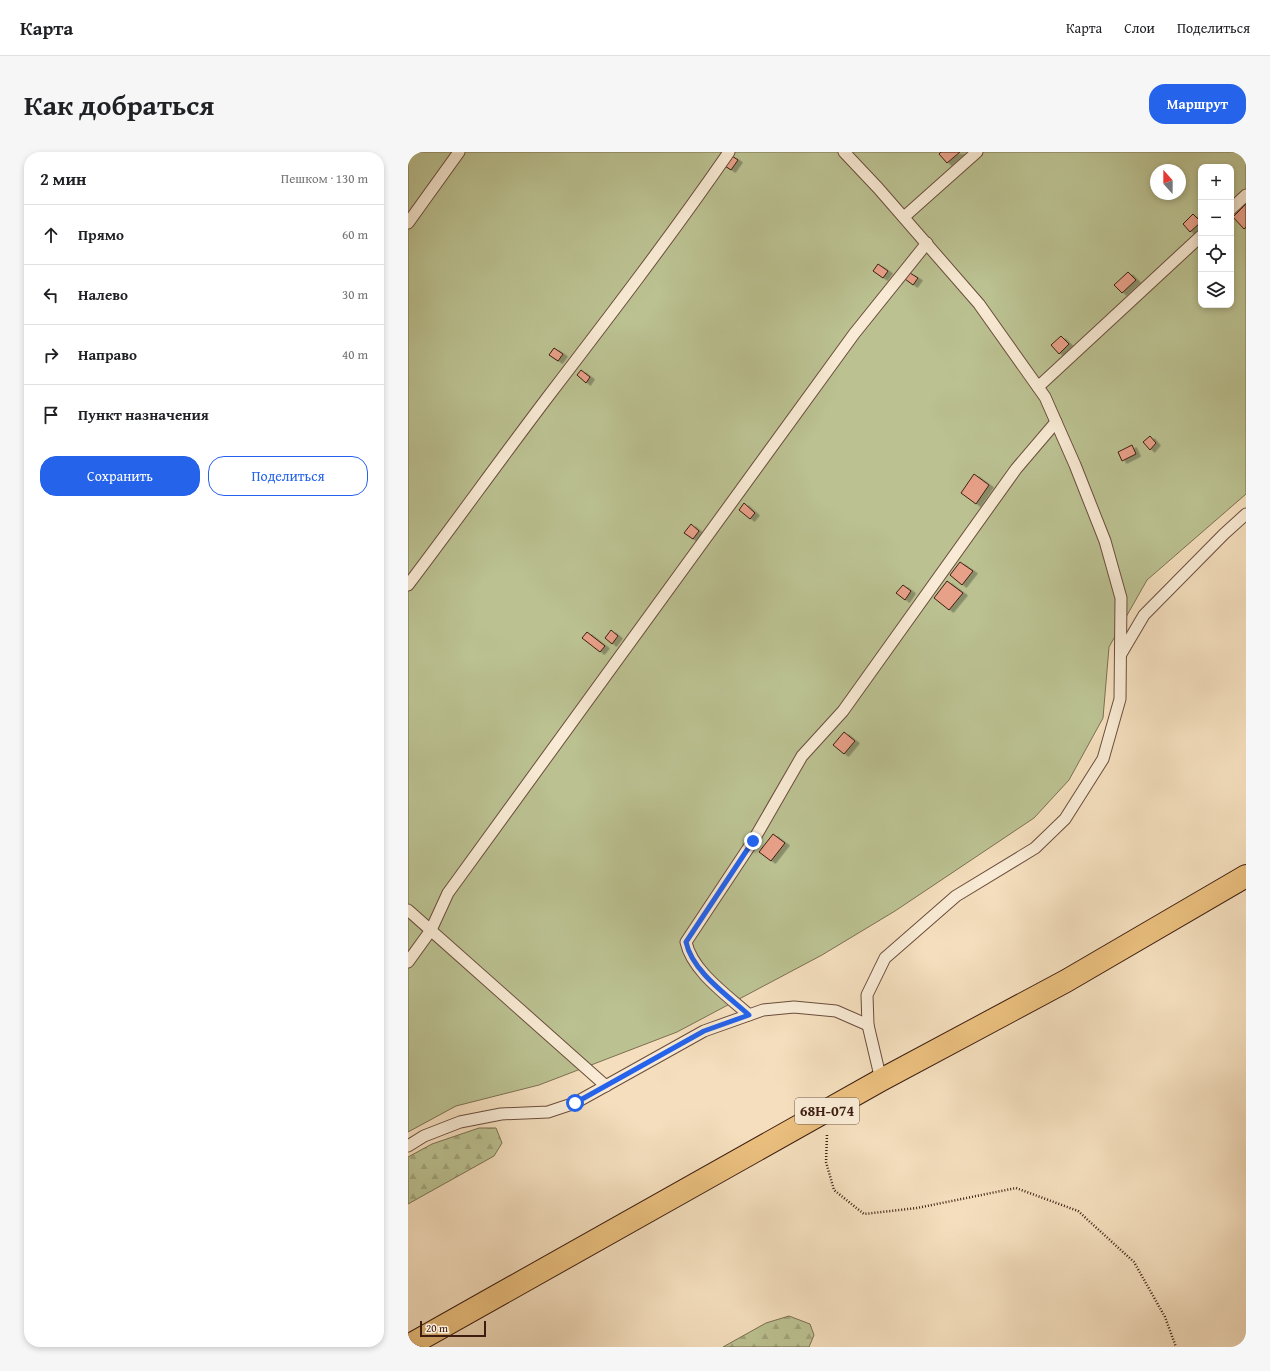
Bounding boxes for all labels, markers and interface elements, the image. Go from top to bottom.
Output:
text: Карта [20,14,73,42]
text: Карта [1066,18,1102,38]
text: Слои [1124,18,1155,38]
text: Поделиться [1177,18,1250,38]
text: Как добраться [24,84,214,125]
button: Маршрут [1149,84,1246,124]
north arrow [1150,164,1186,200]
map controls [1198,164,1234,308]
button: + [1198,164,1234,200]
text: 2 мин [40,166,86,191]
text: Пешком · 130 m [281,169,368,188]
button: − [1198,200,1234,236]
icon: ahead [40,224,62,246]
text: Прямо [78,224,124,245]
text: 60 m [342,225,368,244]
button: locate [1198,236,1234,272]
button: layers [1198,272,1234,308]
icon: left [40,284,62,306]
text: Налево [78,284,128,305]
text: 30 m [342,285,368,304]
icon: right [40,344,62,366]
text: Направо [78,344,137,365]
text: 40 m [342,345,368,364]
icon: arrive [40,404,62,426]
text: Пункт назначения [78,404,209,425]
button: Сохранить [40,456,200,496]
button: Поделиться [208,456,368,496]
route end [744,832,762,850]
route start [566,1094,584,1112]
road number: 68Н-074 [795,1098,859,1124]
scale bar [420,1319,486,1338]
text: 20 m [426,1320,448,1336]

